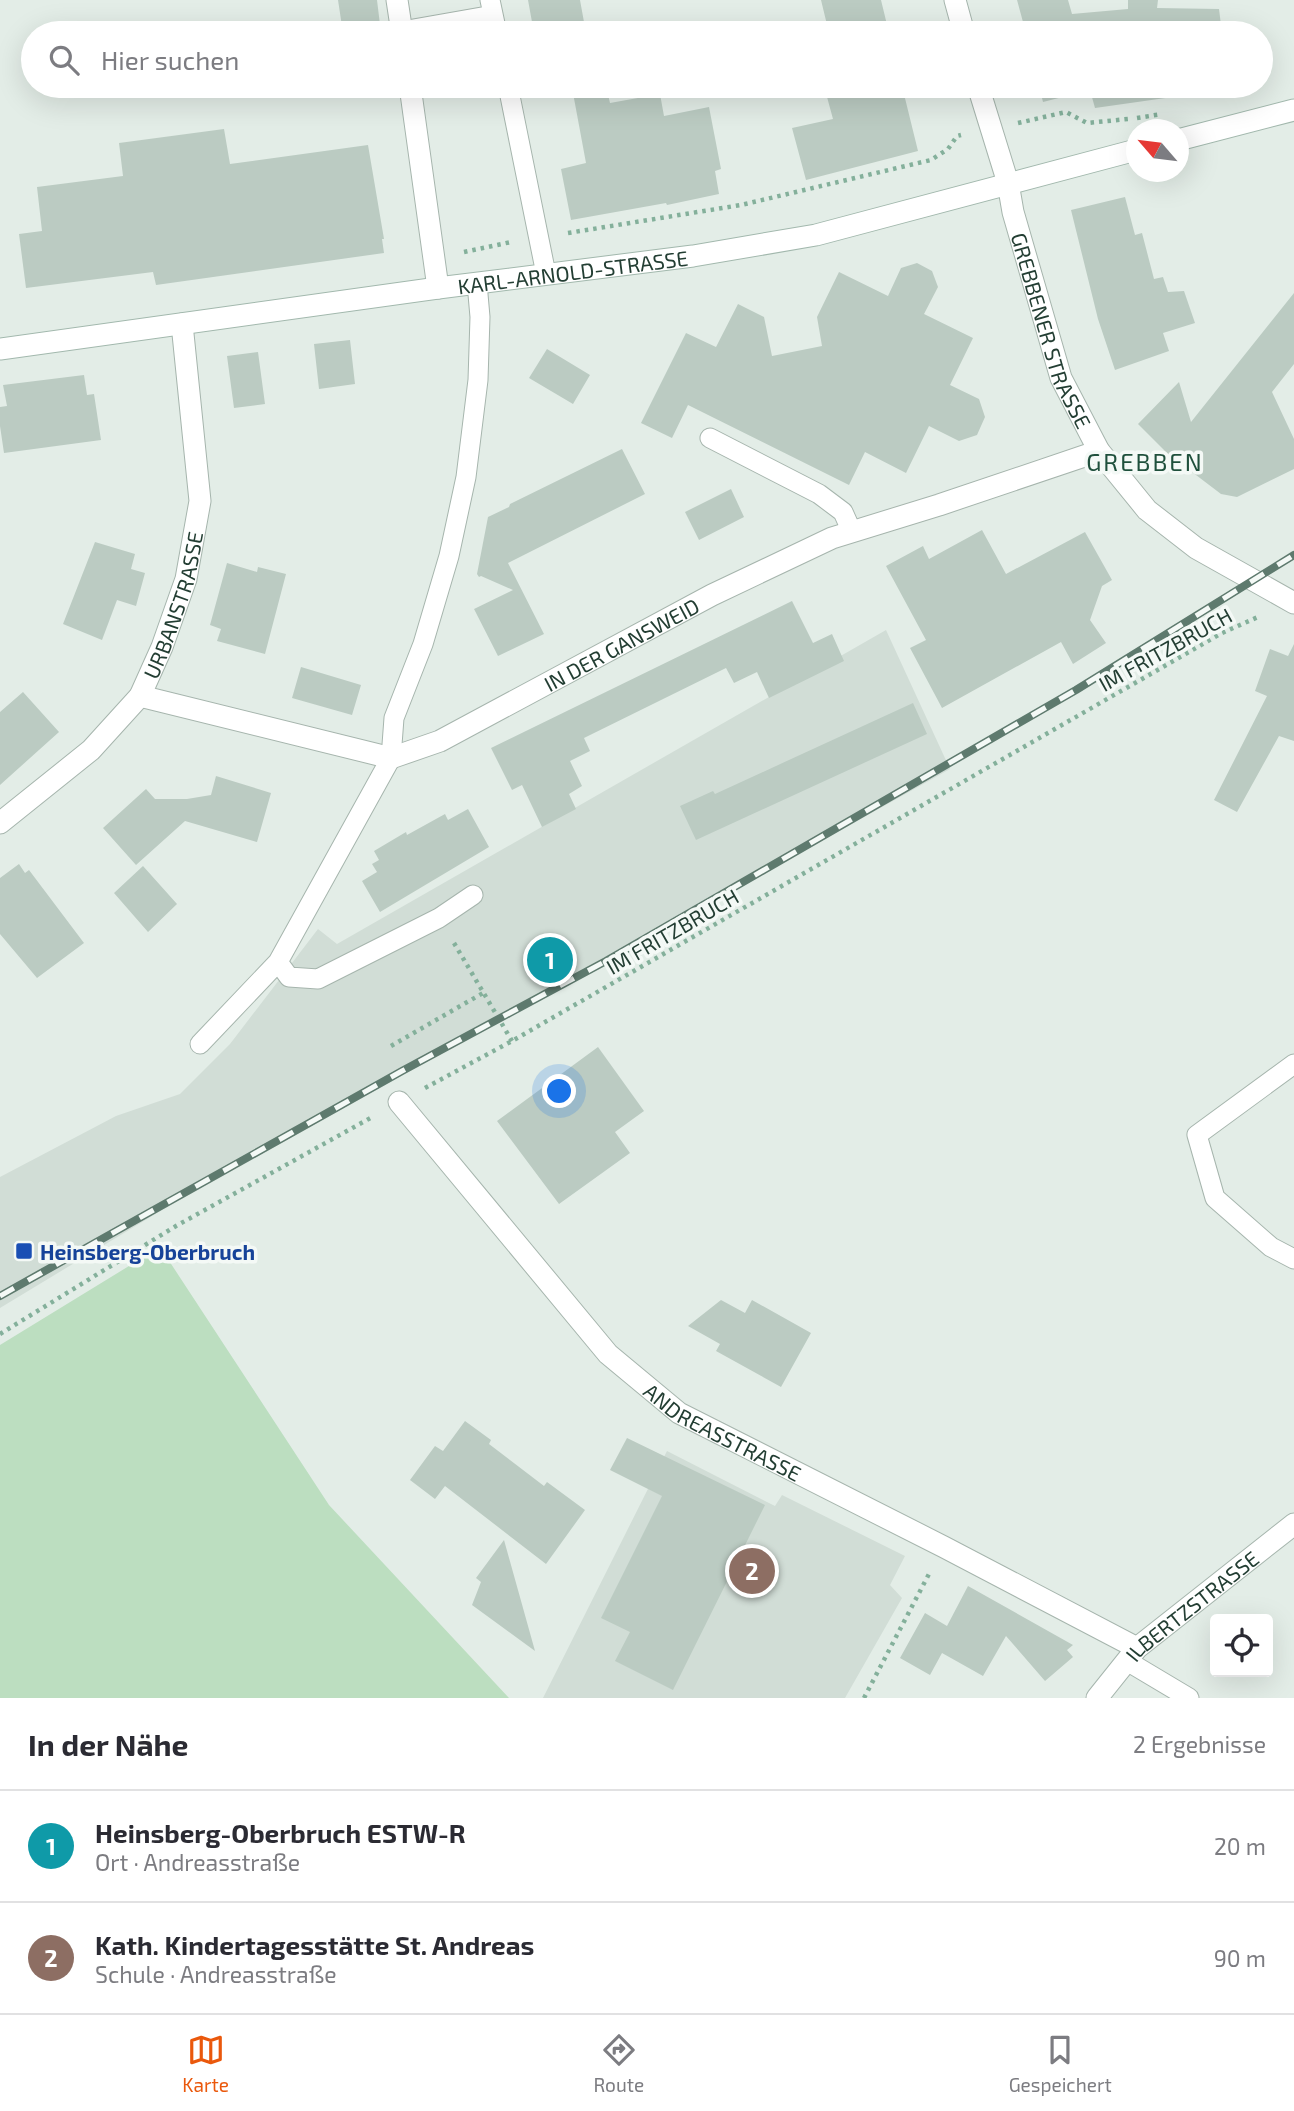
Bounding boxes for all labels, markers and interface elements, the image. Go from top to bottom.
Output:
search box [21,21,1273,98]
icon: search [45,41,83,79]
text: Hier suchen [101,44,239,75]
north arrow [1126,119,1189,182]
street label: GREBBENER STRASSE [1007,230,1097,432]
street label: KARL-ARNOLD-STRASSE [456,244,689,298]
district label: GREBBEN [1086,447,1204,476]
street label: URBANSTRASSE [137,529,207,682]
street label: IN DER GANSWEID [539,592,703,696]
street label: IM FRITZBRUCH [1094,602,1236,696]
street label: IM FRITZBRUCH [601,883,743,979]
pin: 1 [527,934,573,986]
your location [542,1074,576,1108]
place label: Heinsberg-Oberbruch [40,1239,255,1264]
marker: Heinsberg-Oberbruch [14,1241,34,1261]
street label: ANDREASSTRASSE [639,1377,806,1485]
pin: 2 [729,1545,775,1597]
street label: ILBERTZSTRASSE [1119,1545,1263,1666]
map controls [1210,1614,1273,1677]
button: locate [1210,1614,1273,1677]
text: In der Nähe [28,1726,189,1762]
text: 2 Ergebnisse [1133,1730,1266,1758]
text: Heinsberg-Oberbruch ESTW-R [95,1817,466,1848]
text: 1 [46,1832,56,1860]
text: 20 m [1214,1832,1266,1860]
text: Ort · Andreasstraße [95,1848,300,1876]
text: Kath. Kindertagesstätte St. Andreas [95,1929,534,1960]
text: 2 [44,1944,58,1972]
text: 90 m [1214,1944,1266,1972]
text: Schule · Andreasstraße [95,1960,337,1988]
tab: Karte [182,2031,229,2096]
tab: Route [593,2031,644,2096]
tab: Gespeichert [1009,2031,1112,2096]

